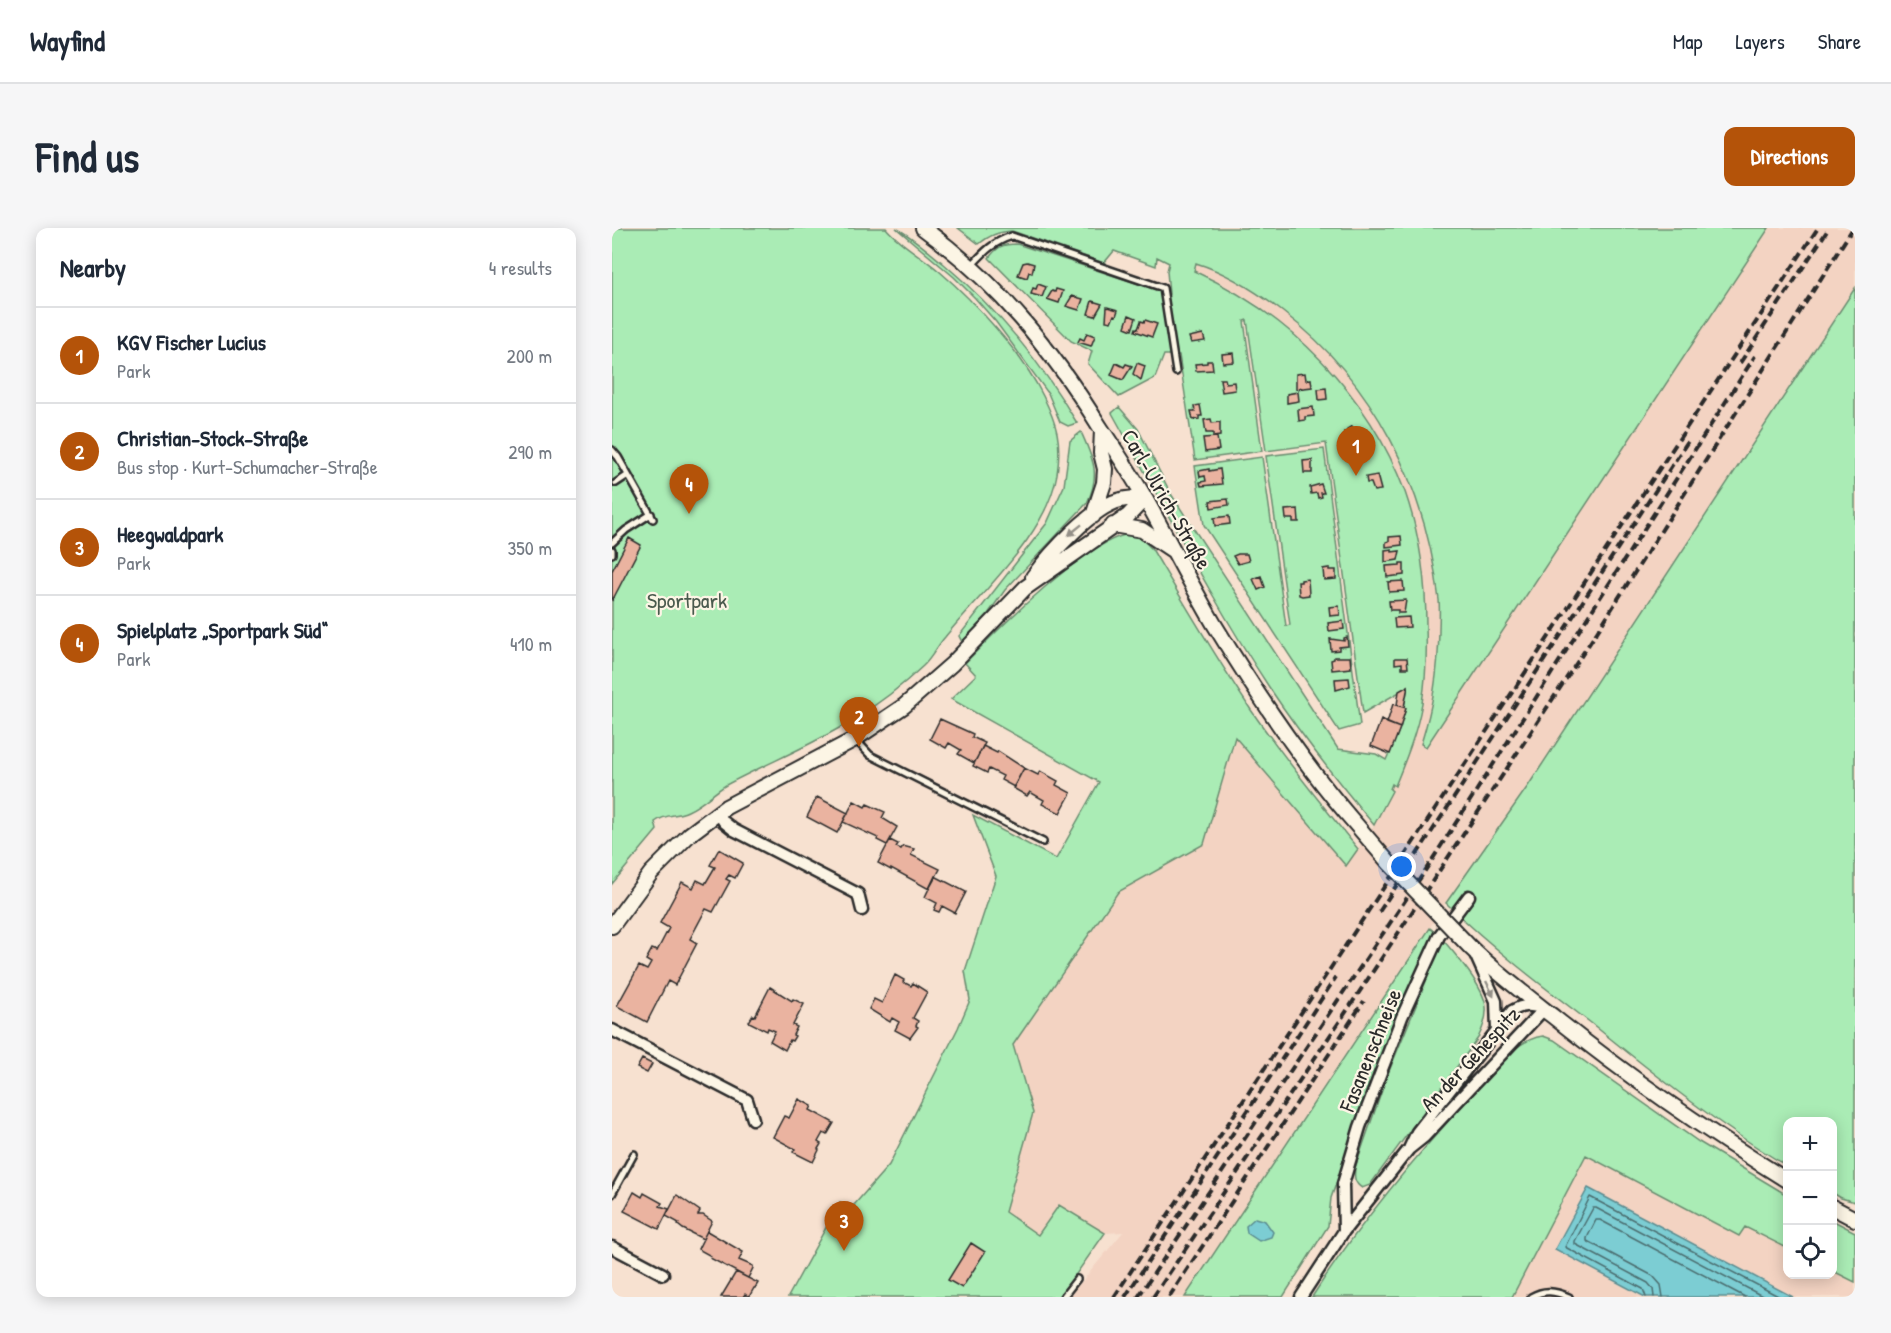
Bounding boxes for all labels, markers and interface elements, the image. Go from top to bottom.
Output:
text: Wayfind [30,22,105,60]
text: Map [1673,27,1702,56]
text: Layers [1735,27,1785,56]
text: Share [1818,27,1861,56]
button: Directions [1724,127,1855,186]
text: Find us [36,128,139,185]
text: Nearby [60,250,126,285]
text: 4 results [489,254,552,281]
text: KGV Fischer Lucius [117,327,266,357]
text: 1 [76,342,83,369]
text: 200 m [507,342,552,369]
text: Park [117,357,150,384]
text: Christian-Stock-Straße [117,423,308,453]
street label: Carl-Ulrich-Straße [1115,423,1219,575]
pin: 1 [1336,426,1376,476]
text: 2 [75,438,84,465]
text: 290 m [508,438,552,465]
text: Bus stop · Kurt-Schumacher-Straße [117,453,378,480]
pin: 4 [670,464,709,514]
text: Heegwaldpark [117,519,223,549]
one-way arrow [1067,524,1083,537]
text: 3 [75,534,84,561]
text: 350 m [507,534,552,561]
text: Park [117,549,150,576]
park label: Sportpark [647,585,727,615]
text: Spielplatz „Sportpark Süd“ [117,615,328,645]
text: 4 [76,630,83,657]
text: 410 m [510,630,552,657]
text: Park [117,645,150,672]
pin: 2 [840,698,878,747]
your location [1387,852,1416,881]
one-way arrow [1486,981,1495,998]
street label: Fasanenschneise [1331,984,1408,1117]
street label: An der Gehespitz [1413,1000,1527,1118]
map controls [1783,1117,1837,1279]
button: + [1783,1117,1837,1171]
button: − [1783,1171,1837,1225]
pin: 3 [824,1202,864,1251]
button: locate [1783,1225,1837,1279]

